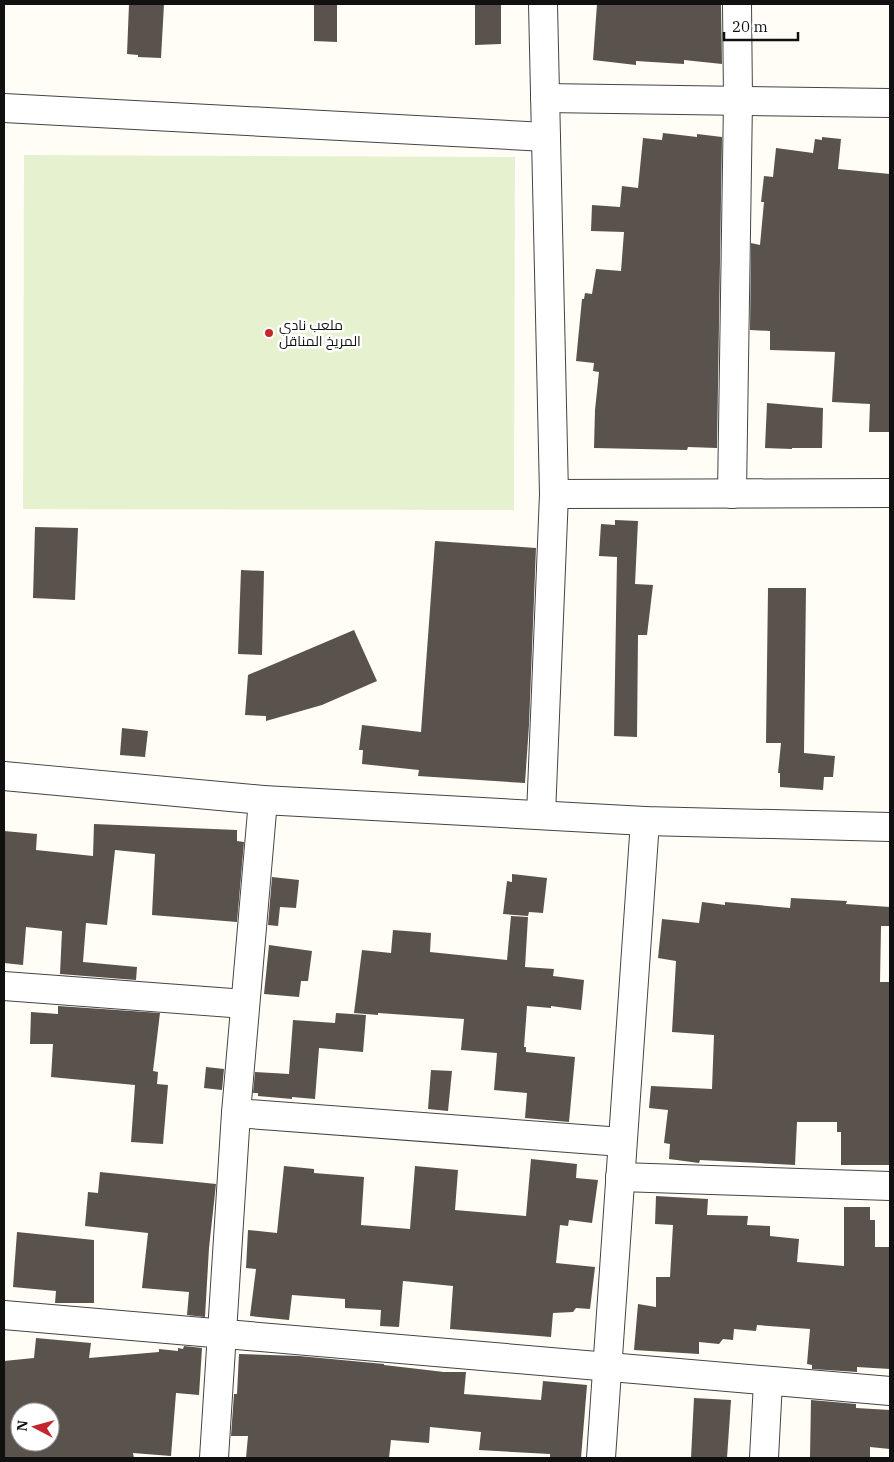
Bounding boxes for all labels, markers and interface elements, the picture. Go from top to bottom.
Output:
scale bar [724,10,798,42]
text: 20 m [732,17,768,36]
place label: ملعب نادي المريخ المناقل [279,316,361,350]
marker: ملعب نادي المريخ المناقل [263,327,275,339]
north arrow [10,1402,60,1452]
text: N [13,1419,32,1432]

